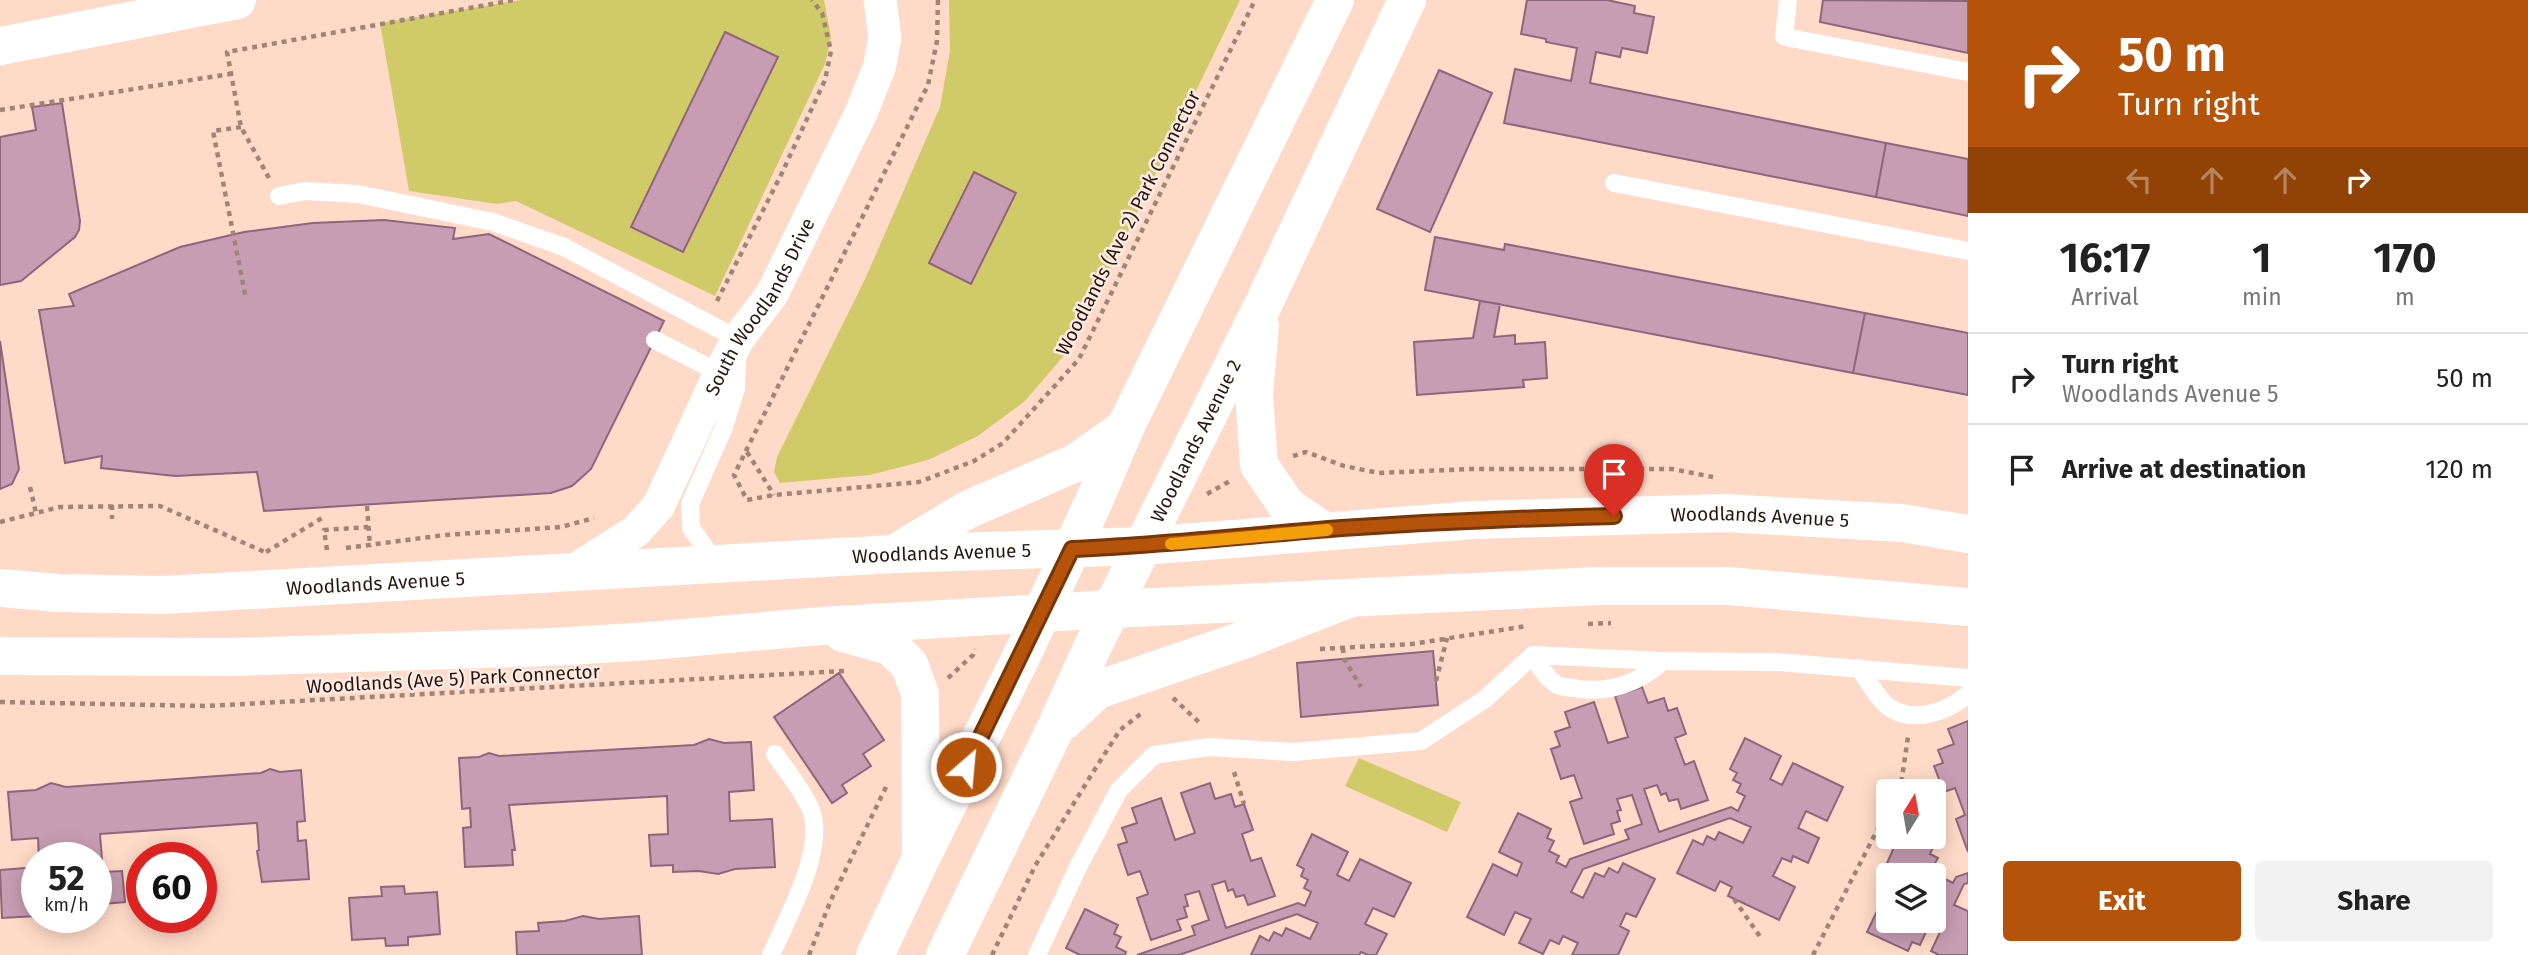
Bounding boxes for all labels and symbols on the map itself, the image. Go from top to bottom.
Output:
street label: Woodlands (Ave 2) Park Connector [1051,86,1205,359]
street label: South Woodlands Drive [700,214,819,399]
street label: Woodlands Avenue 2 [1145,356,1246,526]
pin [1584,444,1644,516]
street label: Woodlands Avenue 5 [1670,501,1850,531]
street label: Woodlands Avenue 5 [852,538,1031,568]
street label: Woodlands Avenue 5 [285,567,465,600]
street label: Woodlands (Ave 5) Park Connector [306,660,601,698]
position arrow [929,730,1003,804]
north arrow [1876,779,1946,849]
speed limit sign: 60 [126,842,217,933]

